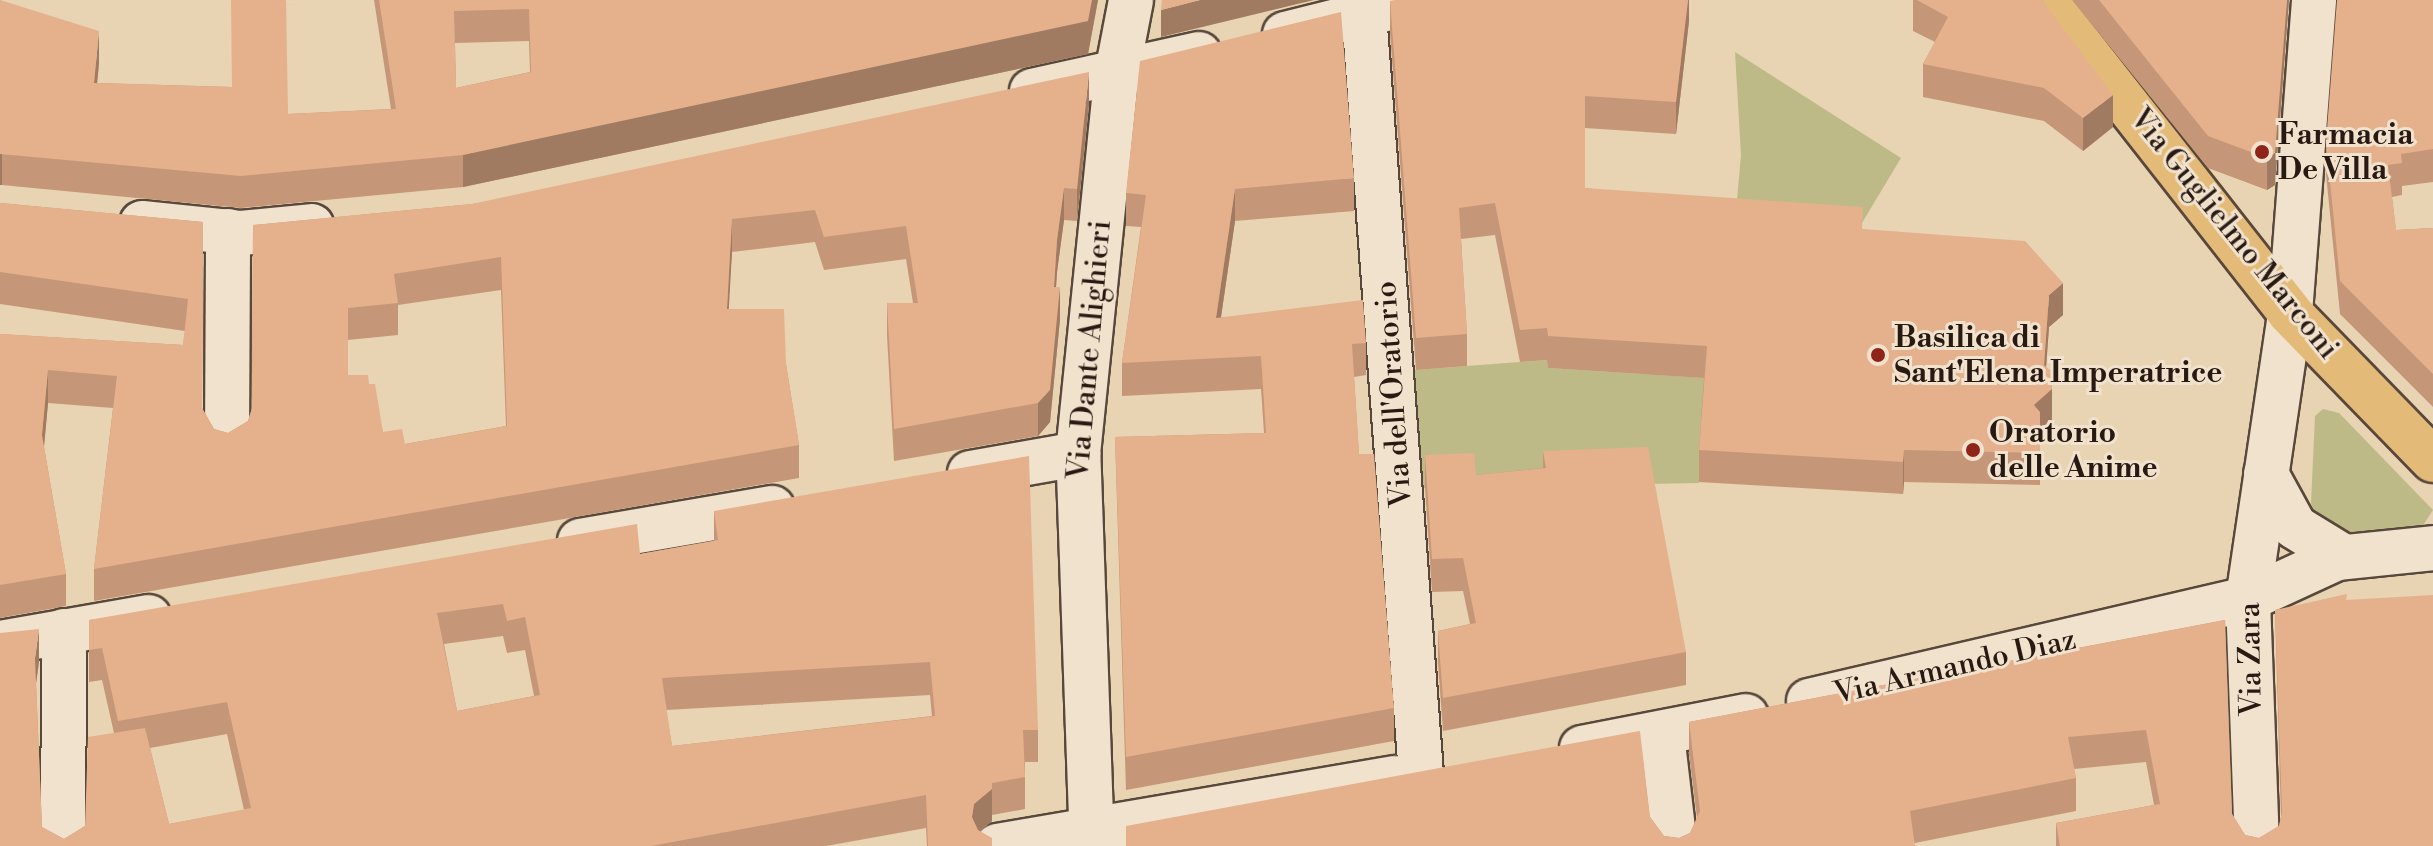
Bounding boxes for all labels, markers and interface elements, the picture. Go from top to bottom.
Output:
street label: Via Guglielmo Marconi [2122,101,2346,367]
place label: Farmacia De Villa [2278,117,2413,188]
marker: Farmacia De Villa [2253,143,2271,161]
street label: Via Dante Alighieri [1061,219,1119,481]
street label: Via dell'Oratorio [1368,280,1420,508]
place label: Basilica di Sant'Elena Imperatrice [1894,320,2222,390]
marker: Basilica di Sant'Elena Imperatrice [1869,346,1887,364]
place label: Oratorio delle Anime [1989,415,2158,486]
marker: Oratorio delle Anime [1964,441,1982,459]
street label: Via Zara [2232,602,2270,716]
street label: Via Armando Diaz [1830,622,2080,712]

